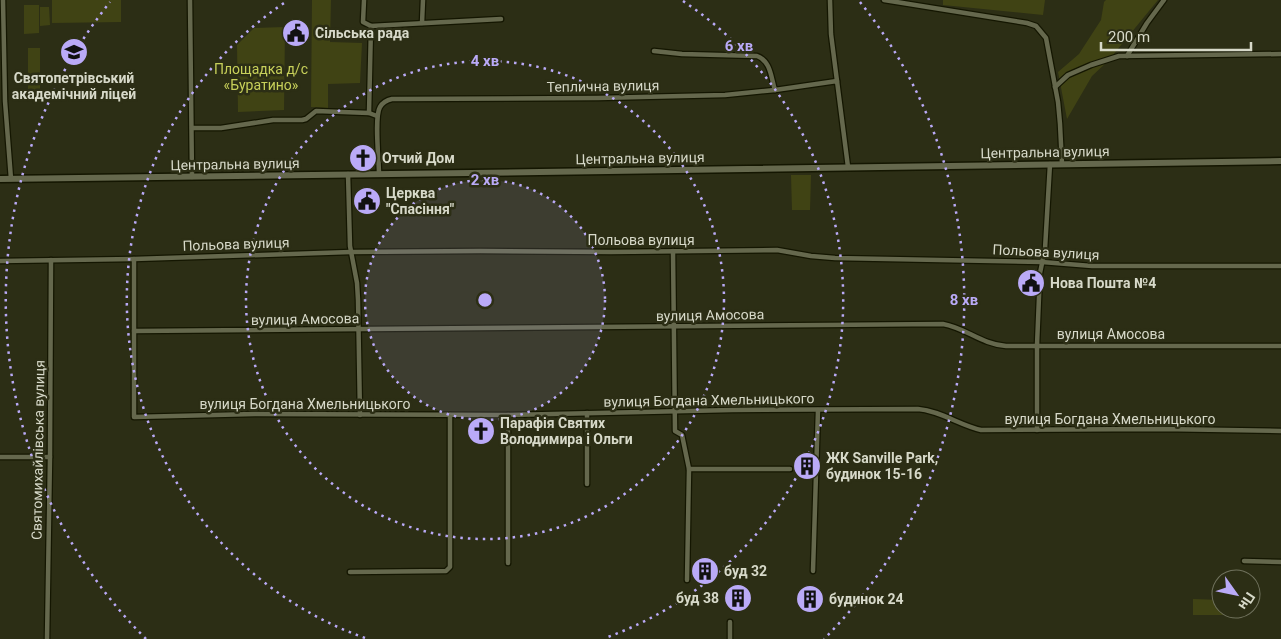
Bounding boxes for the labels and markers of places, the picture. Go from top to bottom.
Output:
public building icon: Сільська рада [281,18,311,48]
place label: Сільська рада [315,25,410,41]
school or university icon: Святопетрівський академічний ліцей [59,37,89,67]
place label: Святопетрівський академічний ліцей [12,70,136,102]
church icon: Отчий Дом [348,143,378,173]
place label: Отчий Дом [382,150,455,166]
place label: Церква "Спасіння" [386,185,455,217]
public building icon: Церква "Спасіння" [352,186,382,216]
public building icon: Нова Пошта №4 [1016,268,1046,298]
place label: Нова Пошта №4 [1050,275,1156,291]
centre of rings [476,291,494,309]
place label: Парафія Святих Володимира і Ольги [500,415,633,447]
church icon: Парафія Святих Володимира і Ольги [466,416,496,446]
place label: ЖК Sanville Park, будинок 15-16 [826,450,938,482]
building icon: ЖК Sanville Park, будинок 15-16 [792,451,822,481]
building icon: буд 32 [690,556,720,586]
place label: буд 32 [724,563,767,579]
building icon: буд 38 [723,583,753,613]
building icon: будинок 24 [795,584,825,614]
place label: буд 38 [676,590,719,606]
place label: будинок 24 [829,591,904,607]

